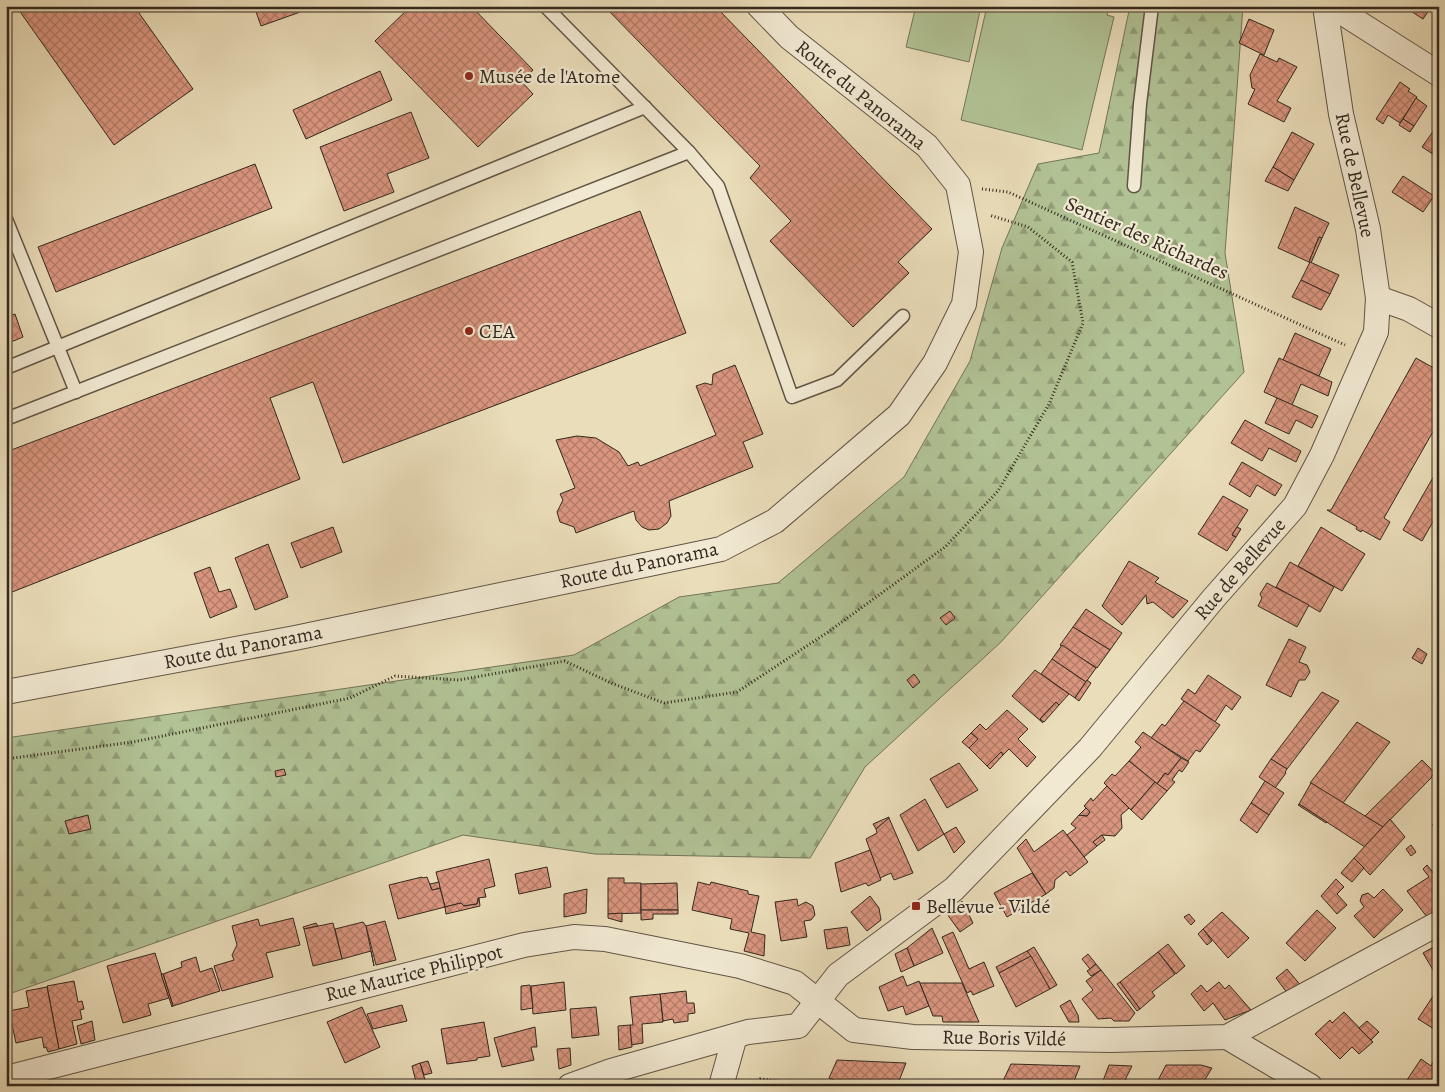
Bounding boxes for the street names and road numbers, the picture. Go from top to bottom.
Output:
street label: Route du Panorama [790,34,933,157]
street label: Rue de Bellevue [1329,110,1381,240]
street label: Sentier des Richardes [1061,190,1233,286]
street label: Rue de Bellevue [1188,512,1292,626]
street label: Route du Panorama [557,535,721,595]
street label: Route du Panorama [161,618,325,676]
street label: Rue Maurice Philippot [322,938,506,1008]
street label: Rue Boris Vildé [942,1023,1066,1053]

